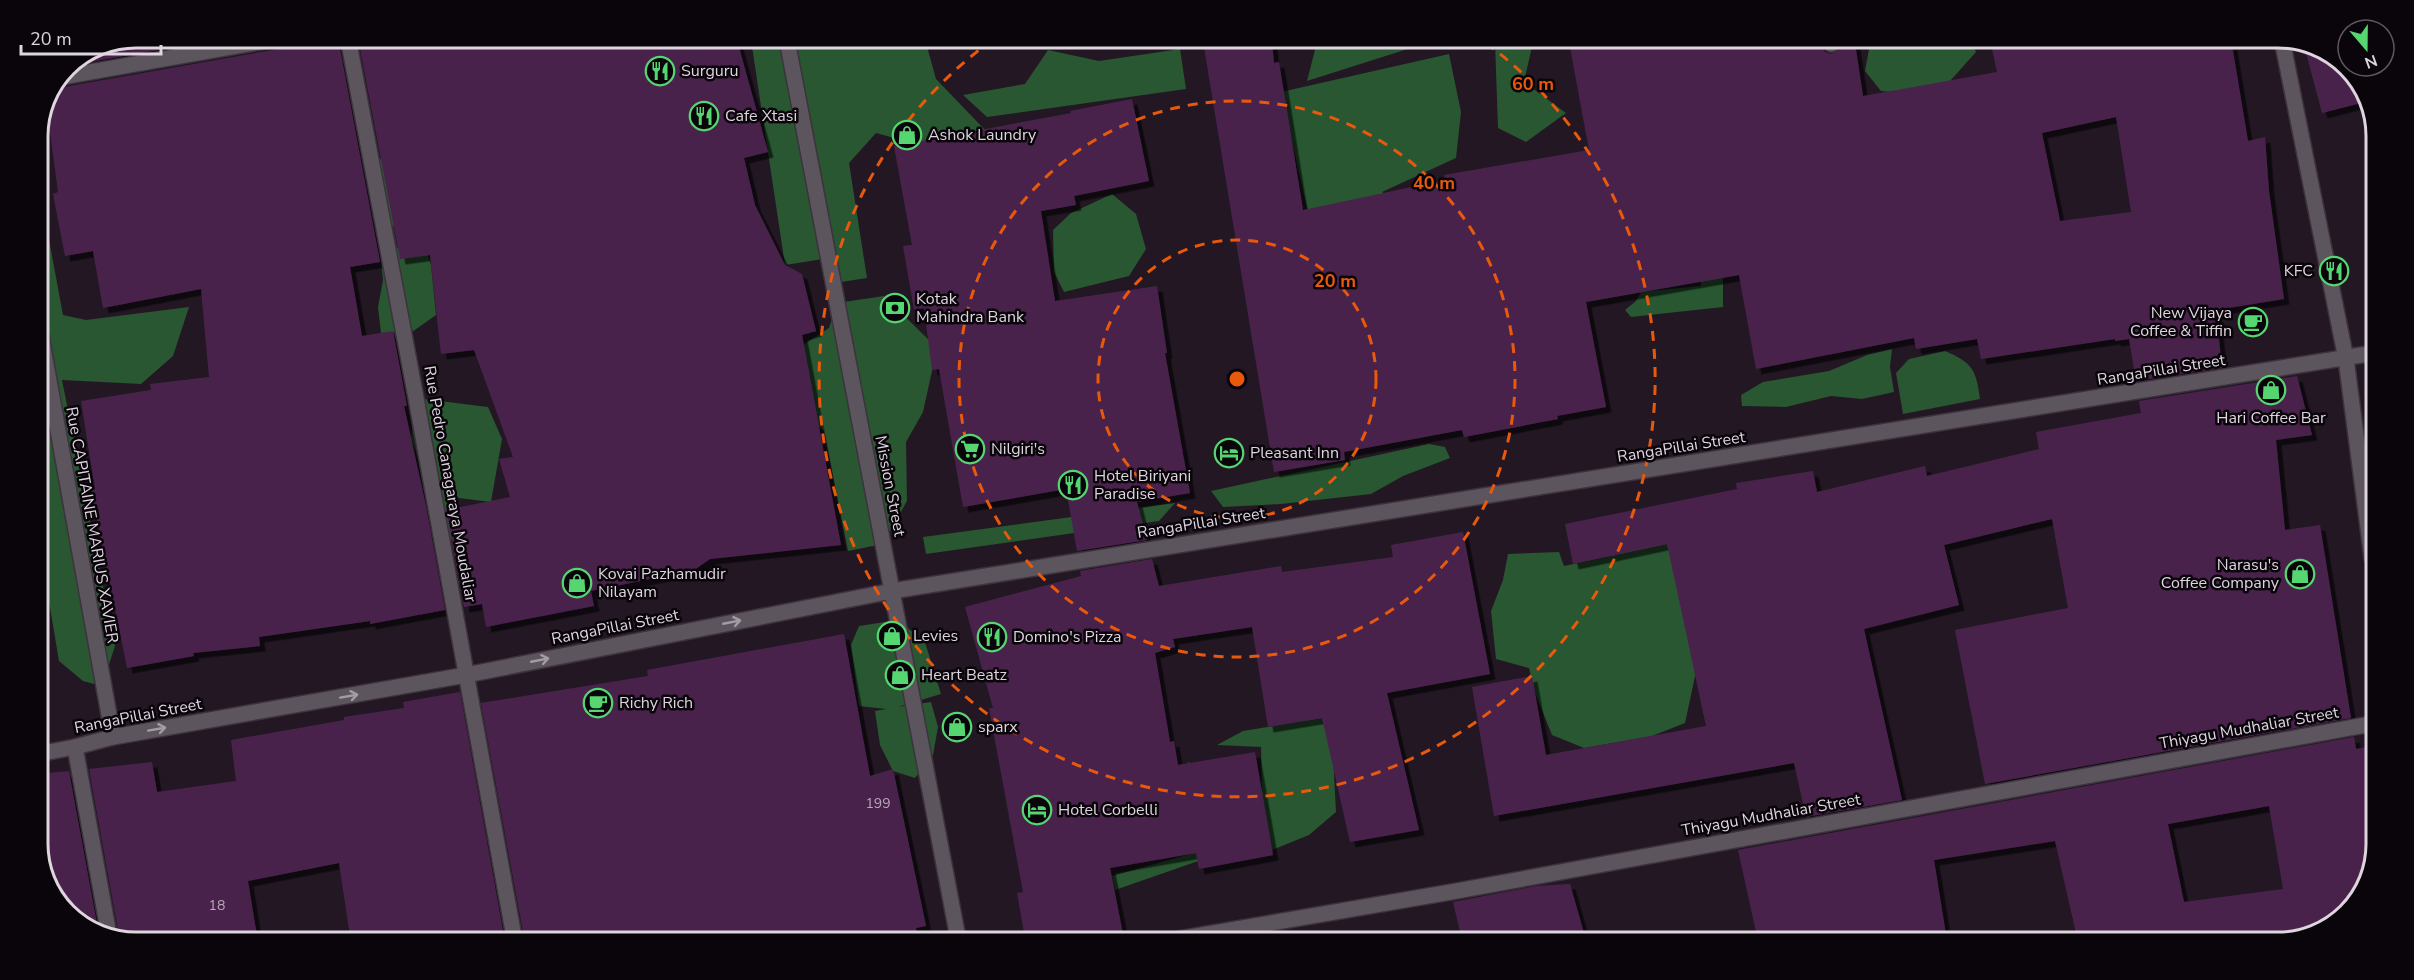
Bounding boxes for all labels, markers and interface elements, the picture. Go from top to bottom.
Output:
scale bar [21,18,160,56]
north arrow [2336,18,2396,78]
text: 20 m [30,27,72,51]
text: N [2361,49,2380,74]
restaurant icon: Surguru [644,55,676,87]
place label: Surguru [681,60,739,82]
text: 60 m [1512,72,1554,96]
restaurant icon: Cafe Xtasi [688,100,720,132]
place label: Cafe Xtasi [725,105,797,127]
shop icon: Ashok Laundry [891,119,923,151]
place label: Ashok Laundry [928,124,1037,146]
text: 40 m [1413,171,1455,195]
restaurant icon: KFC [2318,255,2350,287]
place label: KFC [2284,260,2313,282]
text: 20 m [1314,269,1356,293]
place label: Kotak Mahindra Bank [916,288,1025,328]
bank icon: Kotak Mahindra Bank [879,292,911,324]
place label: New Vijaya Coffee & Tiffin [2130,302,2232,342]
cafe icon: New Vijaya Coffee & Tiffin [2237,306,2269,338]
street label: RangaPillai Street [2095,349,2227,391]
street label: Rue Pedro Canagaraya Moudaliar [418,364,482,604]
centre of rings [1227,369,1247,389]
shop icon: Hari Coffee Bar [2255,374,2287,406]
street label: Rue CAPITAINE MARIUS XAVIER [60,405,124,645]
place label: Hari Coffee Bar [2216,407,2326,429]
street label: RangaPillai Street [1615,426,1747,468]
supermarket icon: Nilgiri's [954,433,986,465]
street label: Mission Street [869,434,911,539]
hotel icon: Pleasant Inn [1213,437,1245,469]
place label: Nilgiri's [991,438,1045,460]
place label: Pleasant Inn [1250,442,1339,464]
place label: Hotel Biriyani Paradise [1094,465,1191,505]
restaurant icon: Hotel Biriyani Paradise [1057,469,1089,501]
street label: RangaPillai Street [1135,502,1267,544]
place label: Narasu's Coffee Company [2161,554,2280,594]
shop icon: Narasu's Coffee Company [2284,558,2316,590]
place label: Kovai Pazhamudir Nilayam [598,563,726,603]
shop icon: Kovai Pazhamudir Nilayam [561,567,593,599]
street label: RangaPillai Street [549,604,681,650]
one-way arrow [721,616,741,627]
shop icon: Levies [876,620,908,652]
restaurant icon: Domino's Pizza [976,621,1008,653]
place label: Levies [913,625,958,647]
place label: Domino's Pizza [1013,626,1122,648]
one-way arrow [530,654,550,665]
shop icon: Heart Beatz [884,659,916,691]
place label: Heart Beatz [921,664,1007,686]
cafe icon: Richy Rich [582,687,614,719]
one-way arrow [338,690,358,701]
place label: Richy Rich [619,692,693,714]
street label: RangaPillai Street [72,693,204,739]
street label: Thiyagu Mudhaliar Street [2158,701,2341,755]
shop icon: sparx [941,711,973,743]
place label: sparx [978,716,1018,738]
one-way arrow [146,724,166,735]
street label: Thiyagu Mudhaliar Street [1680,788,1863,842]
house number: 199 [865,794,891,813]
hotel icon: Hotel Corbelli [1021,794,1053,826]
place label: Hotel Corbelli [1058,799,1158,821]
house number: 18 [209,896,225,915]

